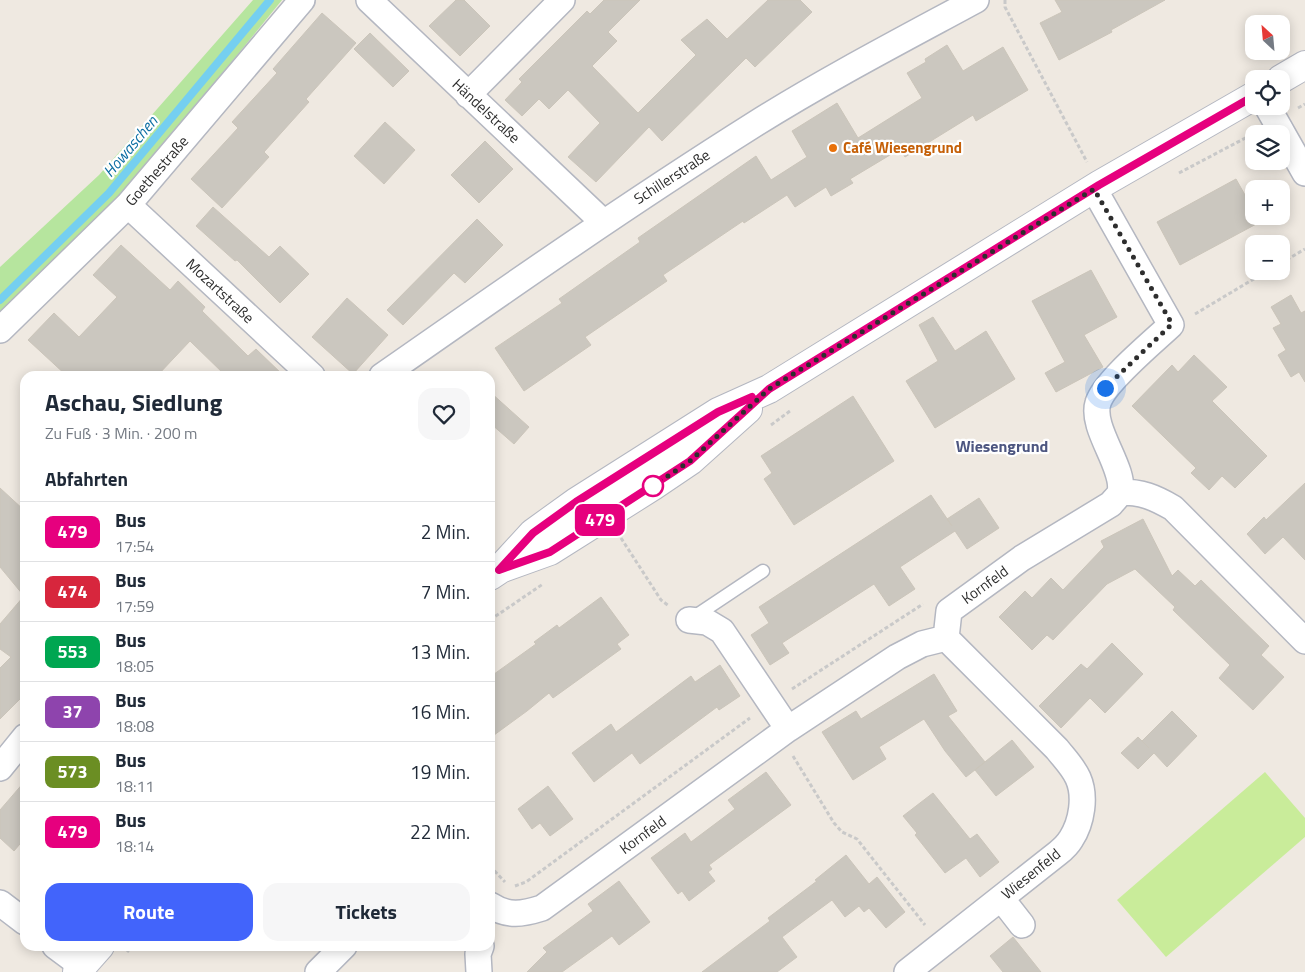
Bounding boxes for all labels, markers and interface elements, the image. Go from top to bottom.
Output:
north arrow [1245,15,1290,60]
map controls [1245,15,1290,280]
button: locate [1245,70,1290,115]
street label: Händelstraße [447,73,526,148]
water label: Howaschen [97,109,164,182]
button: layers [1245,125,1290,170]
street label: Goethestraße [119,130,194,211]
place label: Café Wiesengrund [843,136,962,159]
marker: Café Wiesengrund [827,142,839,154]
street label: Schillerstraße [629,143,714,210]
button: + [1245,180,1290,225]
button: − [1245,235,1290,280]
street label: Mozartstraße [181,253,260,328]
your location [1093,376,1118,401]
text: Aschau, Siedlung [45,384,222,420]
button: heart [418,388,470,440]
text: Zu Fuß · 3 Min. · 200 m [45,421,198,445]
district label: Wiesengrund [956,434,1048,458]
text: Abfahrten [45,464,128,493]
unlabelled marker [642,475,664,497]
line badge: 479 [571,504,629,536]
text: Bus [115,505,146,534]
text: 479 [585,506,615,533]
text: 2 Min. [421,517,470,546]
text: 479 [57,518,88,545]
text: 17:54 [115,534,154,558]
street label: Kornfeld [956,560,1013,610]
text: Bus [115,565,146,594]
text: 7 Min. [421,577,470,606]
text: 474 [57,578,88,605]
text: 17:59 [115,594,154,618]
text: Bus [115,625,146,654]
text: 13 Min. [410,637,470,666]
text: 553 [57,638,88,665]
text: 18:05 [115,654,154,678]
text: Bus [115,685,146,714]
text: 16 Min. [410,697,470,726]
text: 37 [62,698,83,725]
text: 18:08 [115,714,154,738]
text: Bus [115,745,146,774]
text: 19 Min. [410,757,470,786]
text: 573 [57,758,88,785]
text: 18:11 [115,774,154,798]
text: Bus [115,805,146,834]
street label: Kornfeld [614,810,671,860]
text: 22 Min. [410,817,470,846]
text: 479 [57,818,88,845]
text: 18:14 [115,834,154,858]
street label: Wiesenfeld [996,842,1065,905]
button: Route [45,883,253,941]
button: Tickets [263,883,470,941]

